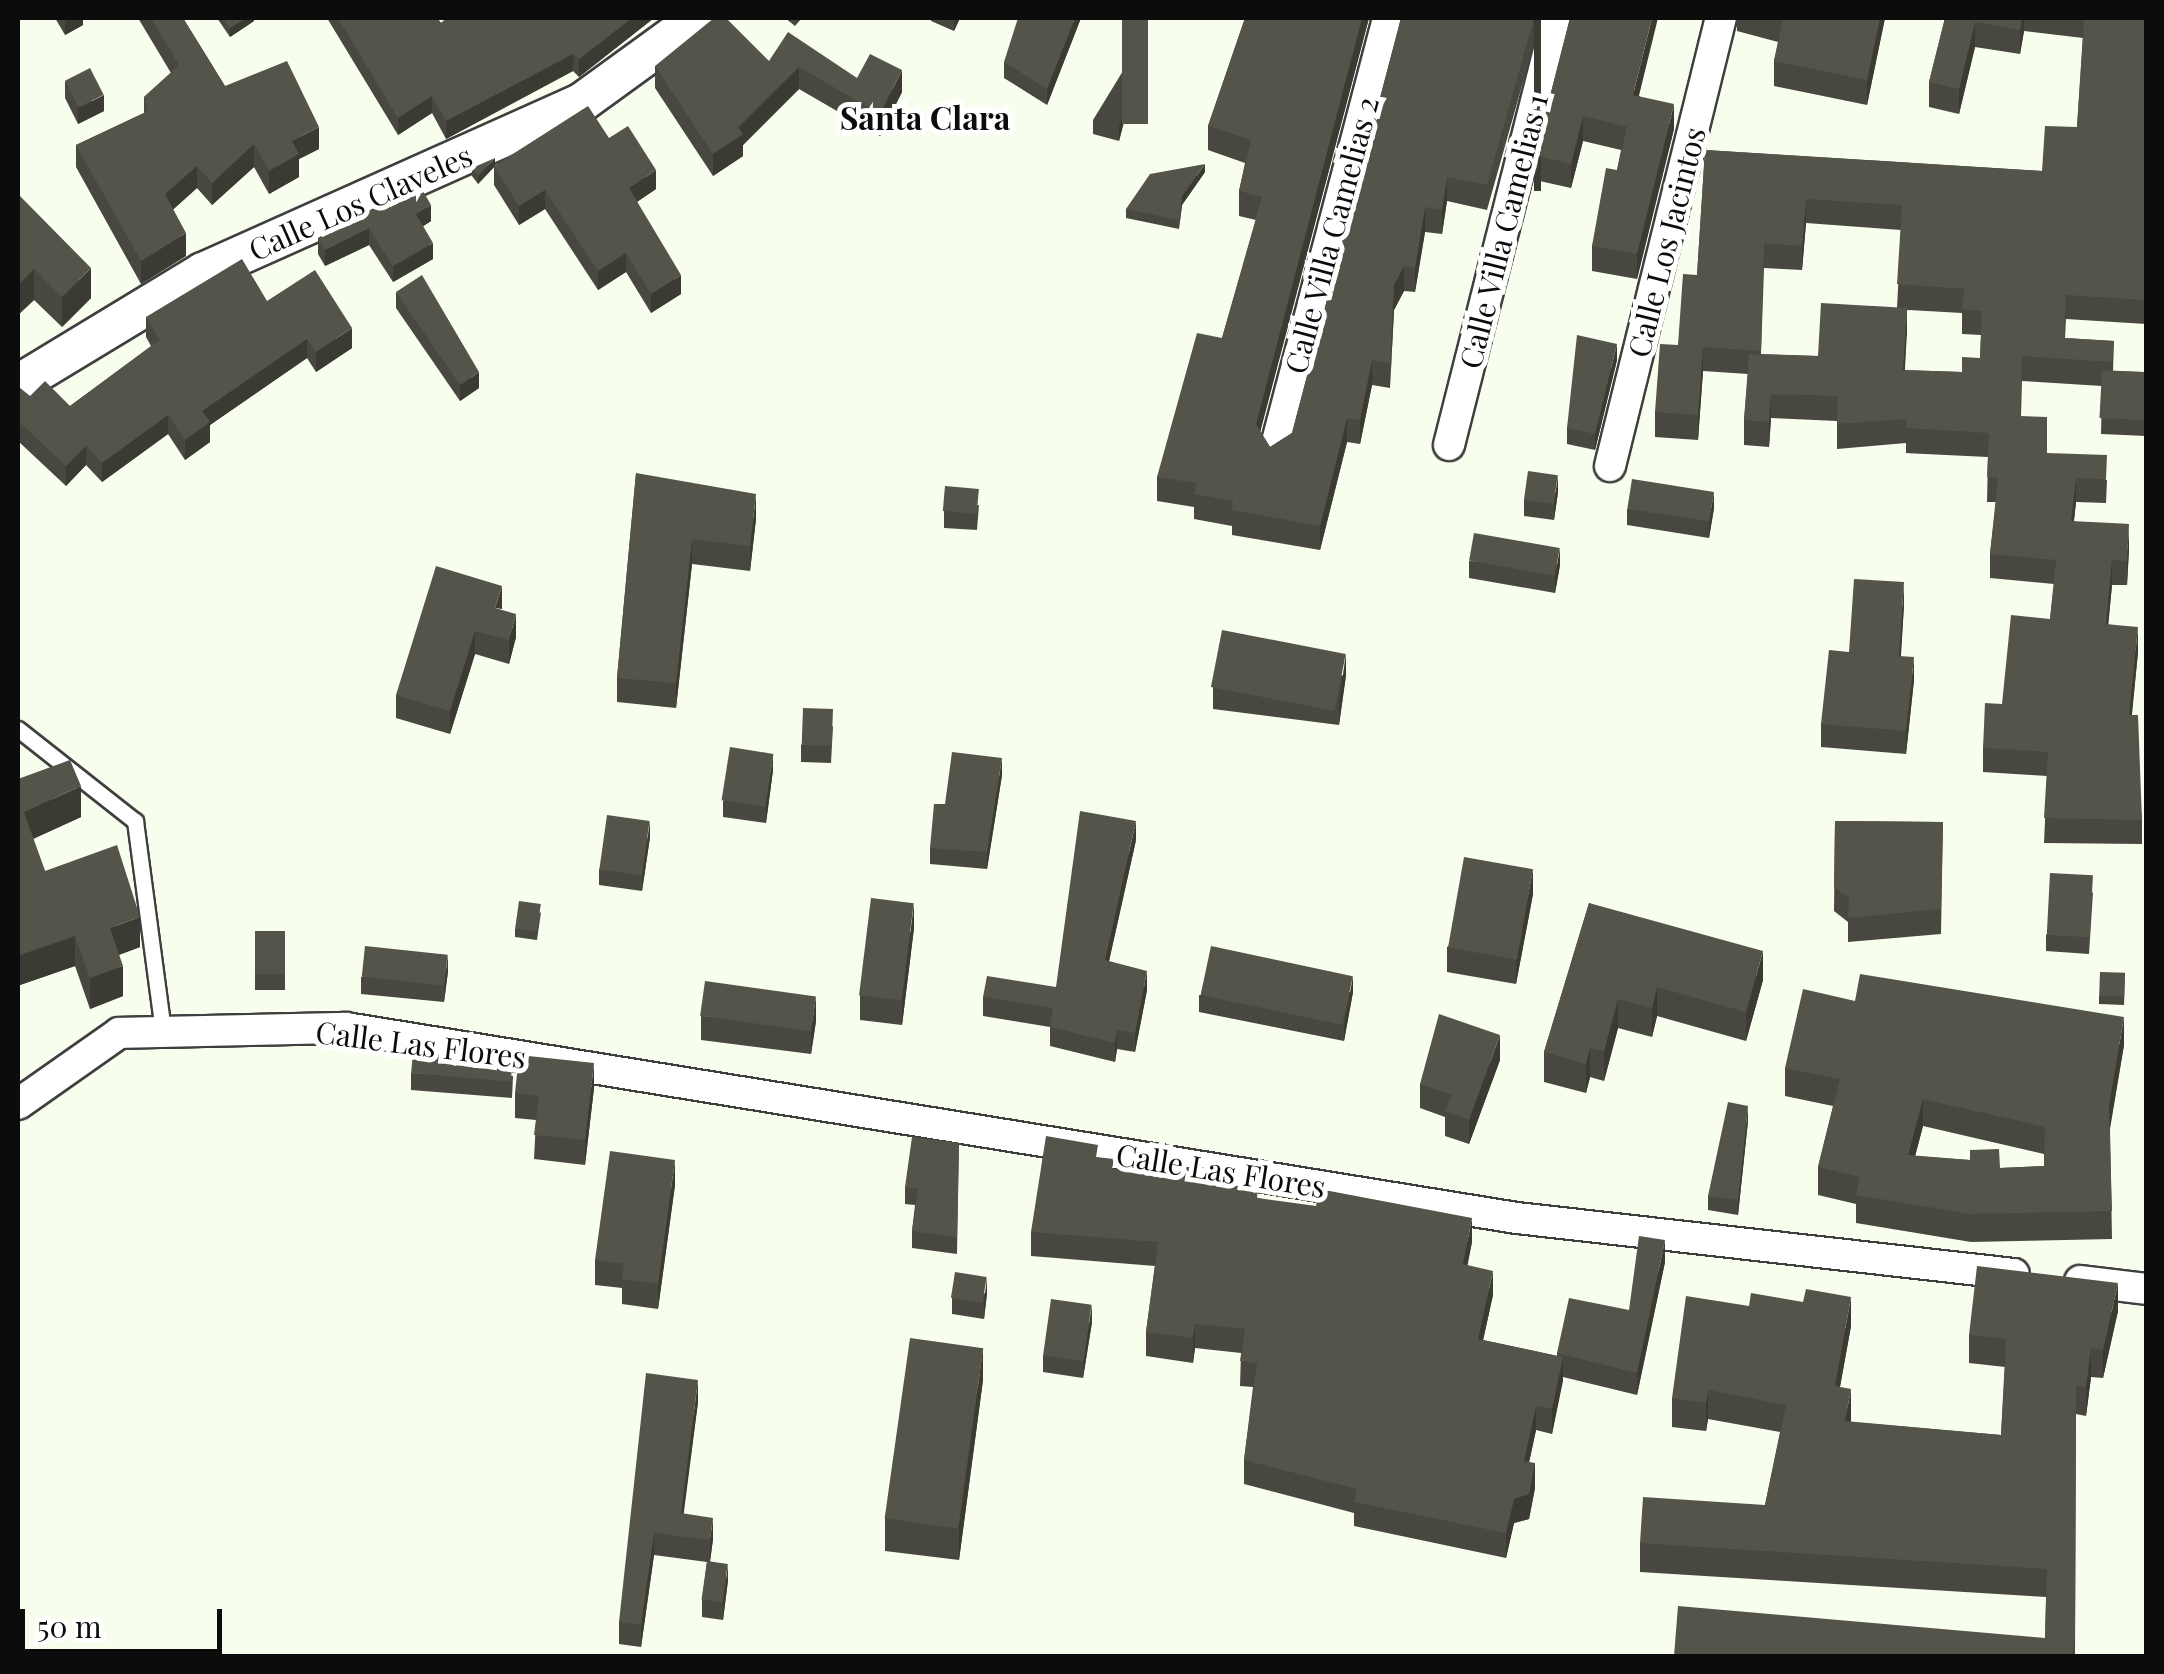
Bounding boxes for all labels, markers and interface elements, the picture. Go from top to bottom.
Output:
street label: Calle Villa Camelias 1 [1451,89,1555,373]
street label: Calle Villa Camelias 2 [1277,92,1385,378]
district label: Santa Clara [840,98,1010,136]
street label: Calle Los Jacintos [1620,123,1712,361]
street label: Calle Los Claveles [243,137,477,267]
street label: Calle Las Flores [314,1013,528,1075]
street label: Calle Las Flores [1114,1136,1328,1204]
scale bar [25,1589,228,1651]
text: 50 m [37,1606,102,1646]

